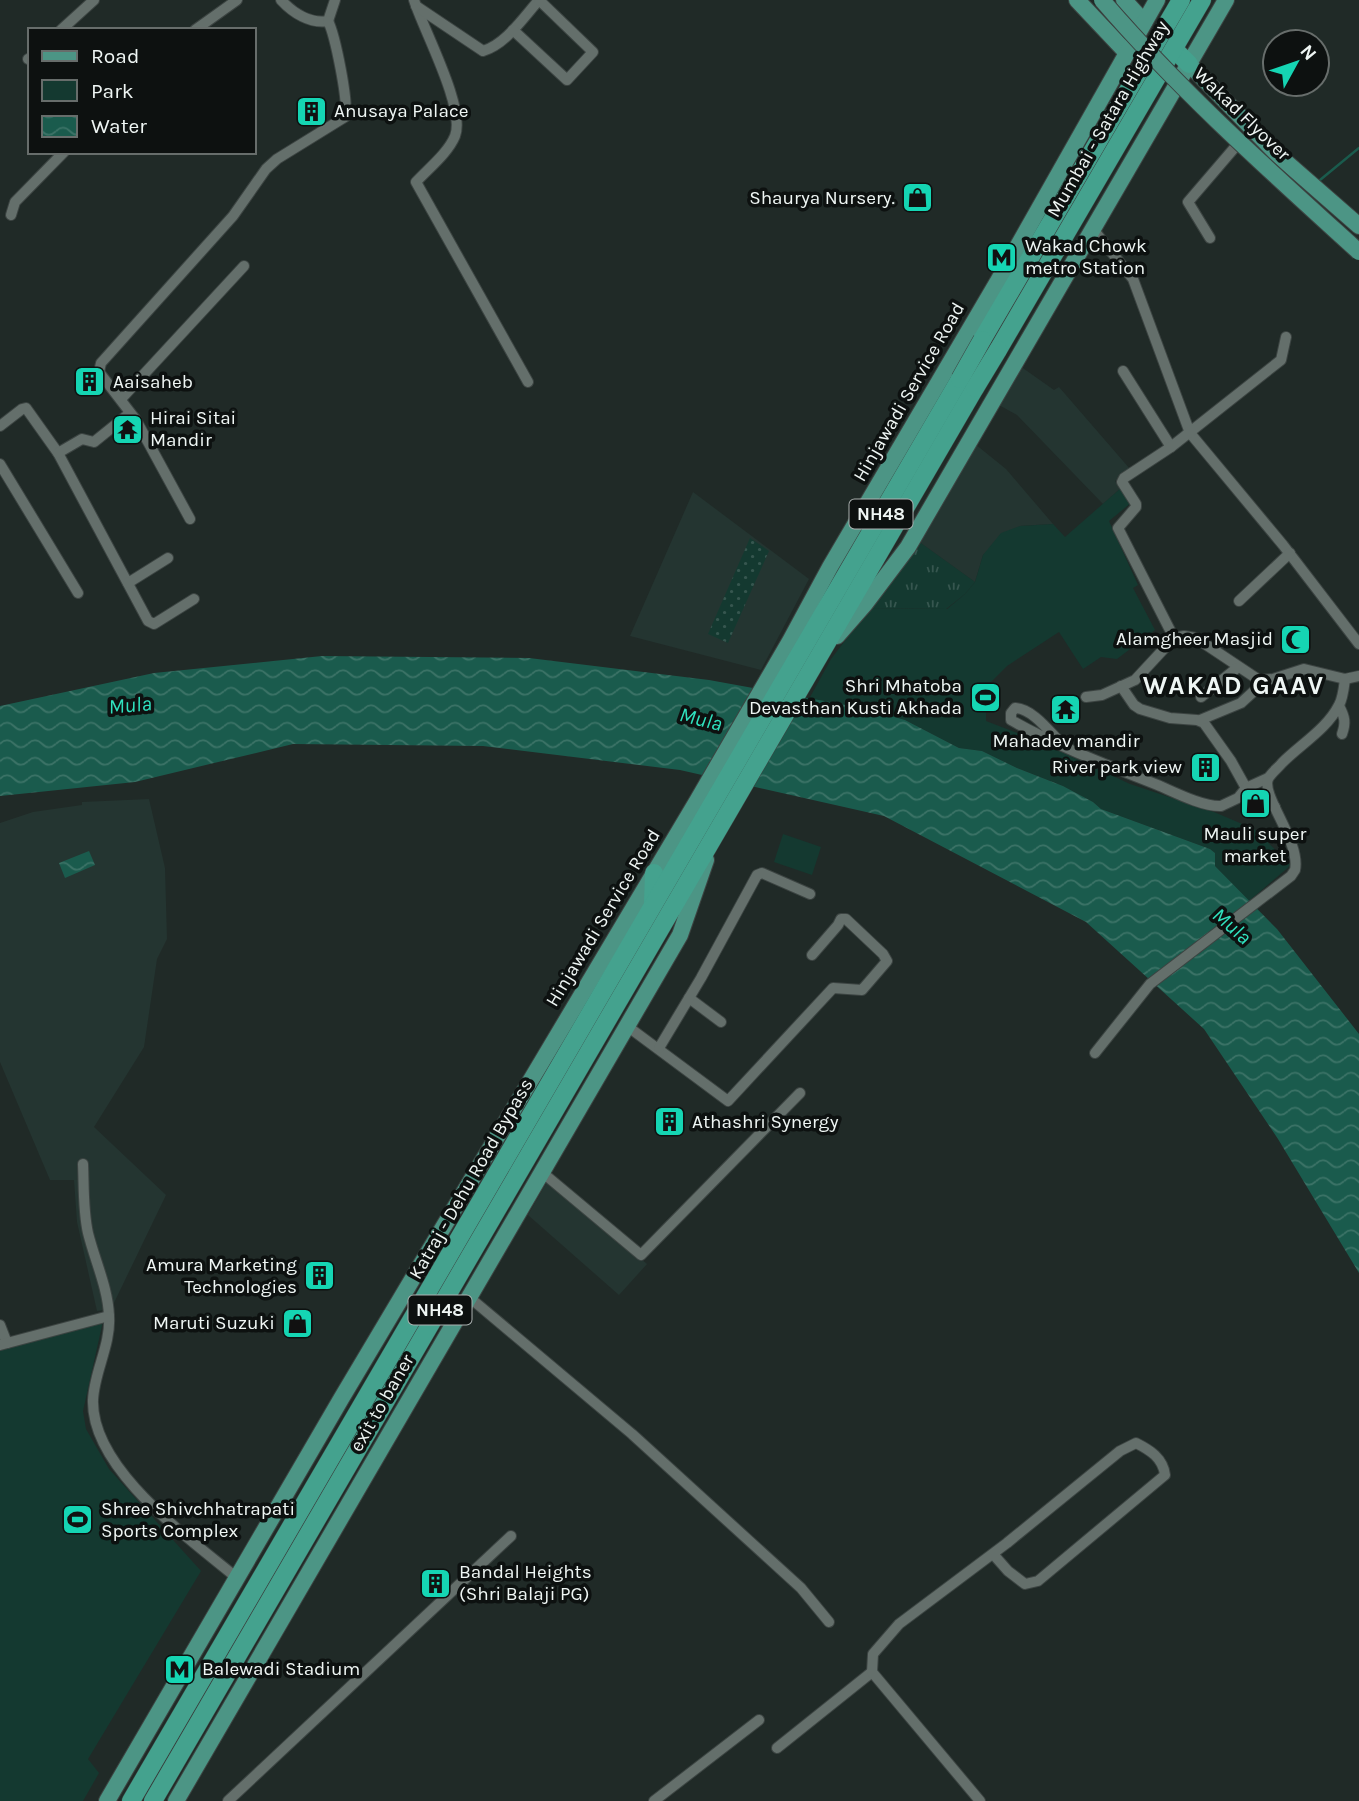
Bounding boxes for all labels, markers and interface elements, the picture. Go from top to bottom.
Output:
street label: Mumbai - Satara Highway [1043,17,1173,221]
legend [28,28,256,154]
north arrow [1261,28,1331,98]
text: N [1295,40,1321,65]
text: Road [91,44,139,68]
street label: Wakad Flyover [1190,63,1294,165]
text: Park [91,79,134,103]
building icon: Anusaya Palace [294,94,328,128]
place label: Anusaya Palace [334,100,468,122]
text: Water [91,114,147,138]
shop icon: Shaurya Nursery. [901,181,935,215]
place label: Shaurya Nursery. [749,187,895,209]
place label: Wakad Chowk metro Station [1025,235,1147,279]
metro station icon: Wakad Chowk metro Station [985,240,1019,274]
street label: Hinjawadi Service Road [849,299,969,485]
building icon: Aaisaheb [73,365,107,399]
place label: Aaisaheb [113,371,193,393]
place label: Hirai Sitai Mandir [150,407,236,451]
temple icon: Hirai Sitai Mandir [110,412,144,446]
road number: NH48 [850,500,912,528]
mosque icon: Alamgheer Masjid [1279,622,1313,656]
place label: Alamgheer Masjid [1116,628,1273,650]
district label: WAKAD GAAV [1143,670,1325,701]
place label: Shri Mhatoba Devasthan Kusti Akhada [749,675,962,719]
sports icon: Shri Mhatoba Devasthan Kusti Akhada [968,680,1002,714]
water label: Mula [107,691,153,719]
temple icon: Mahadev mandir [1049,693,1083,727]
water label: Mula [677,702,725,736]
place label: Mahadev mandir [992,730,1140,752]
building icon: River park view [1188,750,1222,784]
place label: River park view [1052,756,1182,778]
shop icon: Mauli super market [1238,786,1272,820]
place label: Mauli super market [1204,823,1307,867]
street label: Hinjawadi Service Road [541,825,665,1011]
water label: Mula [1208,903,1256,949]
street label: Katraj - Dehu Road Bypass [404,1075,538,1283]
building icon: Athashri Synergy [652,1105,686,1139]
place label: Athashri Synergy [692,1111,839,1133]
place label: Amura Marketing Technologies [146,1254,297,1298]
building icon: Amura Marketing Technologies [303,1259,337,1293]
road number: NH48 [408,1296,472,1324]
shop icon: Maruti Suzuki [281,1306,315,1340]
place label: Maruti Suzuki [153,1312,275,1334]
street label: exit to baner [345,1350,419,1456]
place label: Shree Shivchhatrapati Sports Complex [101,1498,295,1542]
sports icon: Shree Shivchhatrapati Sports Complex [61,1503,95,1537]
place label: Bandal Heights (Shri Balaji PG) [459,1561,592,1605]
building icon: Bandal Heights (Shri Balaji PG) [419,1566,453,1600]
metro station icon: Balewadi Stadium [162,1652,196,1686]
place label: Balewadi Stadium [202,1658,360,1680]

